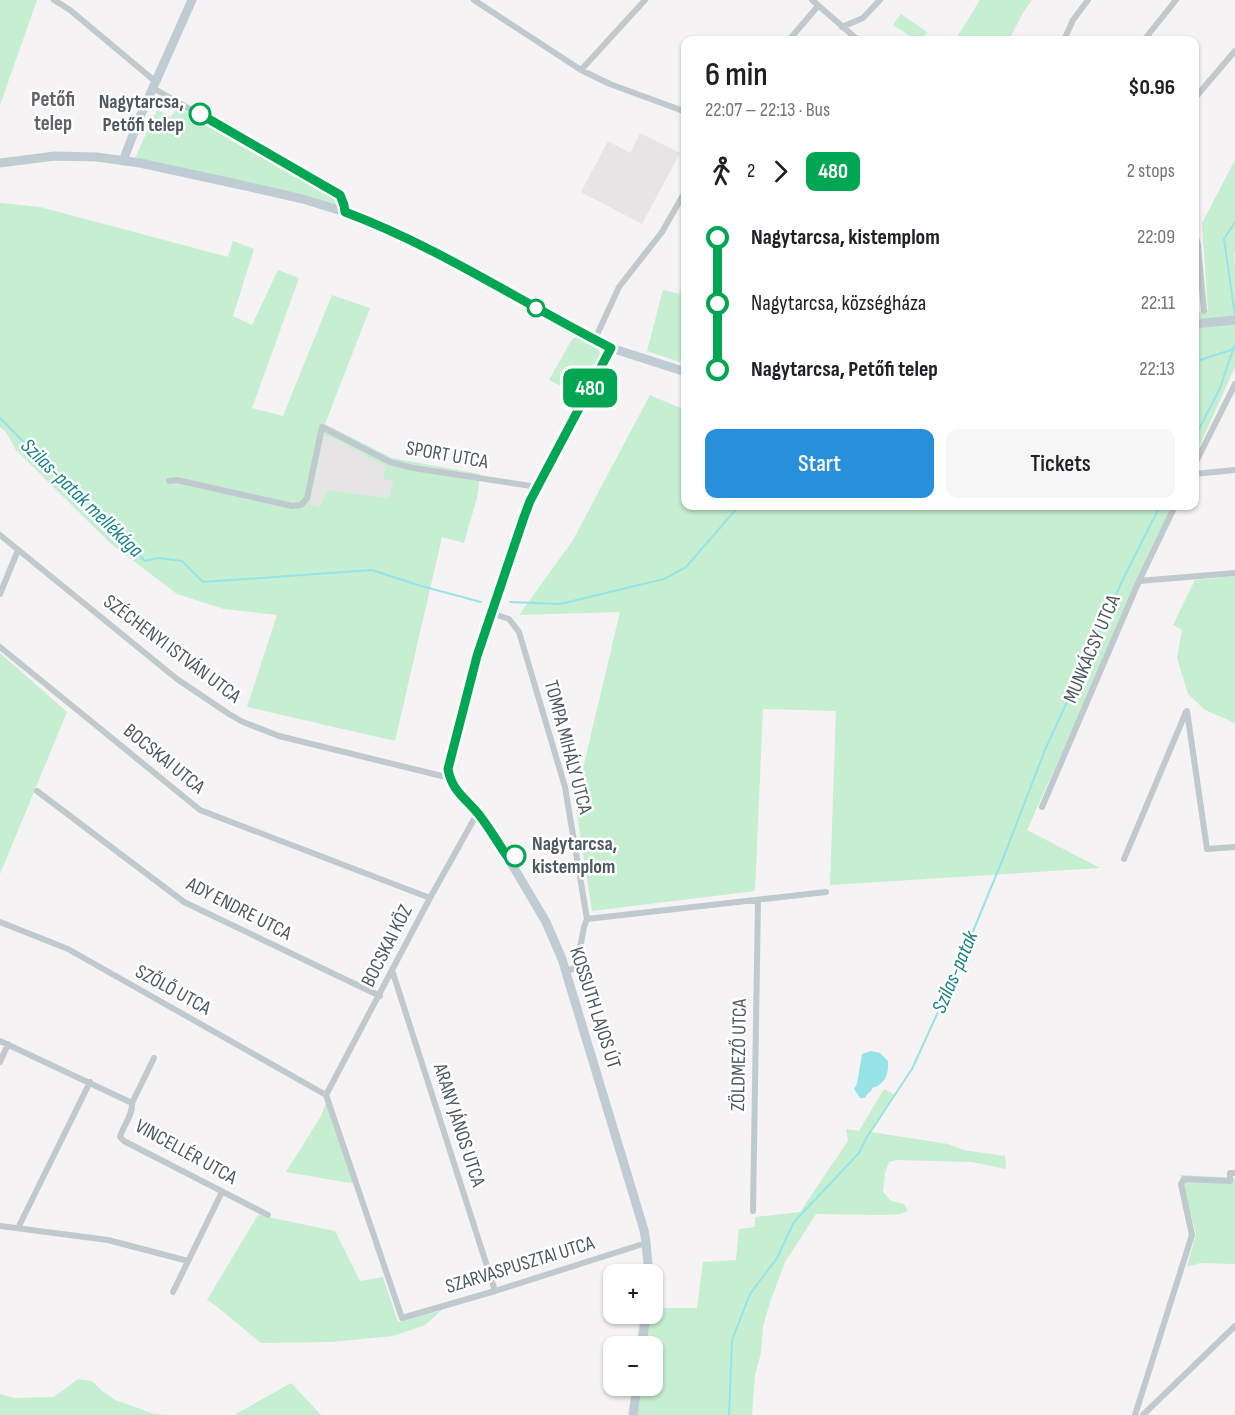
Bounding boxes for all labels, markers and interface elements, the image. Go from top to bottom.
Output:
text: 6 min [705,55,768,95]
text: $0.96 [1128,74,1175,101]
district label: Petőfi telep [31,87,75,136]
place label: Nagytarcsa, Petőfi telep [99,90,184,137]
text: 22:07 – 22:13 · Bus [705,98,830,122]
marker: Nagytarcsa, Petőfi telep [189,103,211,125]
icon: walk [705,155,738,188]
icon: forward [764,155,797,188]
text: 2 [747,159,755,183]
text: 480 [818,159,848,184]
text: 2 stops [1127,159,1175,183]
text: Nagytarcsa, kistemplom [751,224,940,251]
text: 22:09 [1137,225,1175,249]
text: Nagytarcsa, községháza [751,290,926,317]
text: 22:11 [1141,291,1175,315]
unlabelled marker [527,299,545,317]
text: Nagytarcsa, Petőfi telep [751,356,938,383]
text: 22:13 [1139,357,1175,381]
line badge: 480 [556,368,624,408]
text: 480 [575,376,605,401]
button: Start [705,429,934,498]
button: Tickets [946,429,1175,498]
water label: Szilas-patak mellékága [16,433,149,563]
street label: SPORT UTCA [404,436,490,474]
street label: SZÉCHENYI ISTVÁN UTCA [99,590,246,709]
street label: MUNKÁCSY UTCA [1058,591,1126,707]
street label: TOMPA MIHÁLY UTCA [539,677,597,817]
street label: BOCSKAI UTCA [118,719,210,799]
place label: Nagytarcsa, kistemplom [532,832,618,879]
marker: Nagytarcsa, kistemplom [504,845,526,867]
street label: ADY ENDRE UTCA [182,872,296,946]
street label: BOCSKAI KÖZ [356,901,418,991]
water label: Szilas-patak [927,926,984,1017]
street label: KOSSUTH LAJOS ÚT [564,944,626,1072]
street label: SZŐLŐ UTCA [131,960,215,1021]
street label: ZÖLDMEZŐ UTCA [726,998,752,1111]
street label: ARANY JÁNOS UTCA [427,1059,490,1190]
street label: VINCELLÉR UTCA [131,1114,241,1190]
street label: SZARVASPUSZTAI UTCA [443,1231,598,1299]
map controls [603,1264,663,1396]
button: + [603,1264,663,1324]
button: − [603,1336,663,1396]

